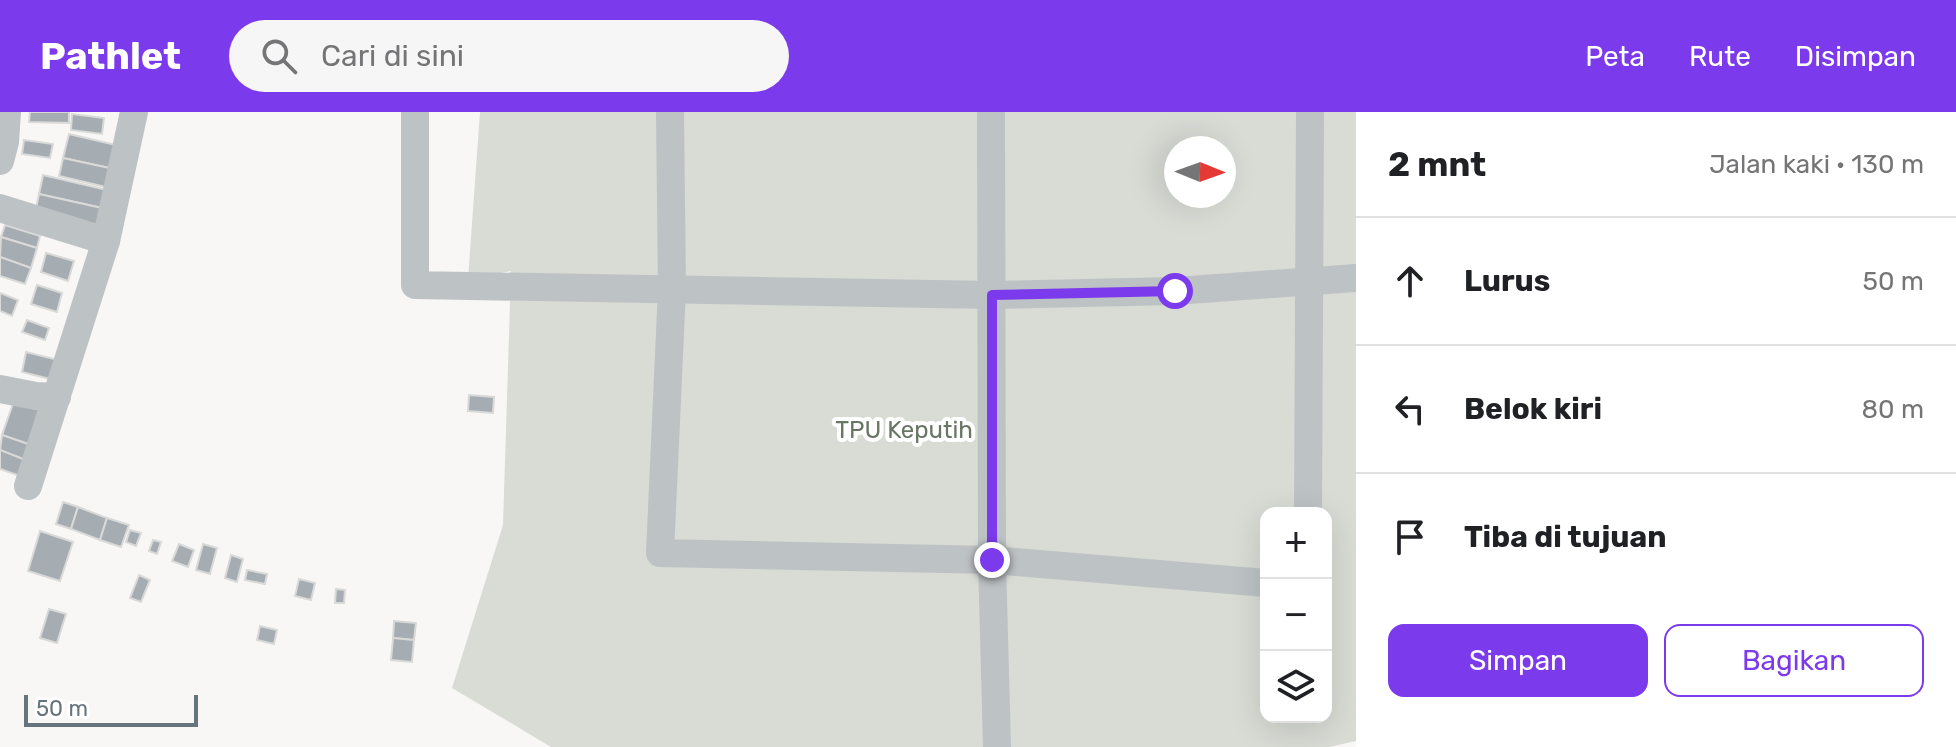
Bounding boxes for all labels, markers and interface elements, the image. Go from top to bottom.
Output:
search box [229,20,789,92]
text: Pathlet [40,33,181,79]
icon: search [257,34,301,78]
text: Cari di sini [321,38,464,74]
text: Peta [1585,40,1645,73]
text: Rute [1689,40,1751,73]
text: Disimpan [1795,40,1916,73]
north arrow [1164,136,1236,208]
text: 2 mnt [1388,144,1486,185]
text: Jalan kaki · 130 m [1709,149,1924,180]
icon: ahead [1388,259,1432,303]
text: Lurus [1464,263,1550,299]
text: 50 m [1863,266,1924,297]
route start [1157,273,1193,309]
icon: left [1388,387,1432,431]
text: Belok kiri [1464,391,1602,427]
text: 80 m [1861,394,1924,425]
park label: TPU Keputih [835,416,973,444]
map controls [1260,507,1332,723]
button: + [1260,507,1332,579]
icon: arrive [1388,515,1432,559]
text: Tiba di tujuan [1464,519,1666,555]
route end [974,542,1010,578]
button: − [1260,579,1332,651]
button: Simpan [1388,624,1648,697]
button: Bagikan [1664,624,1924,697]
button: layers [1260,651,1332,723]
scale bar [24,691,198,727]
text: 50 m [36,695,88,722]

